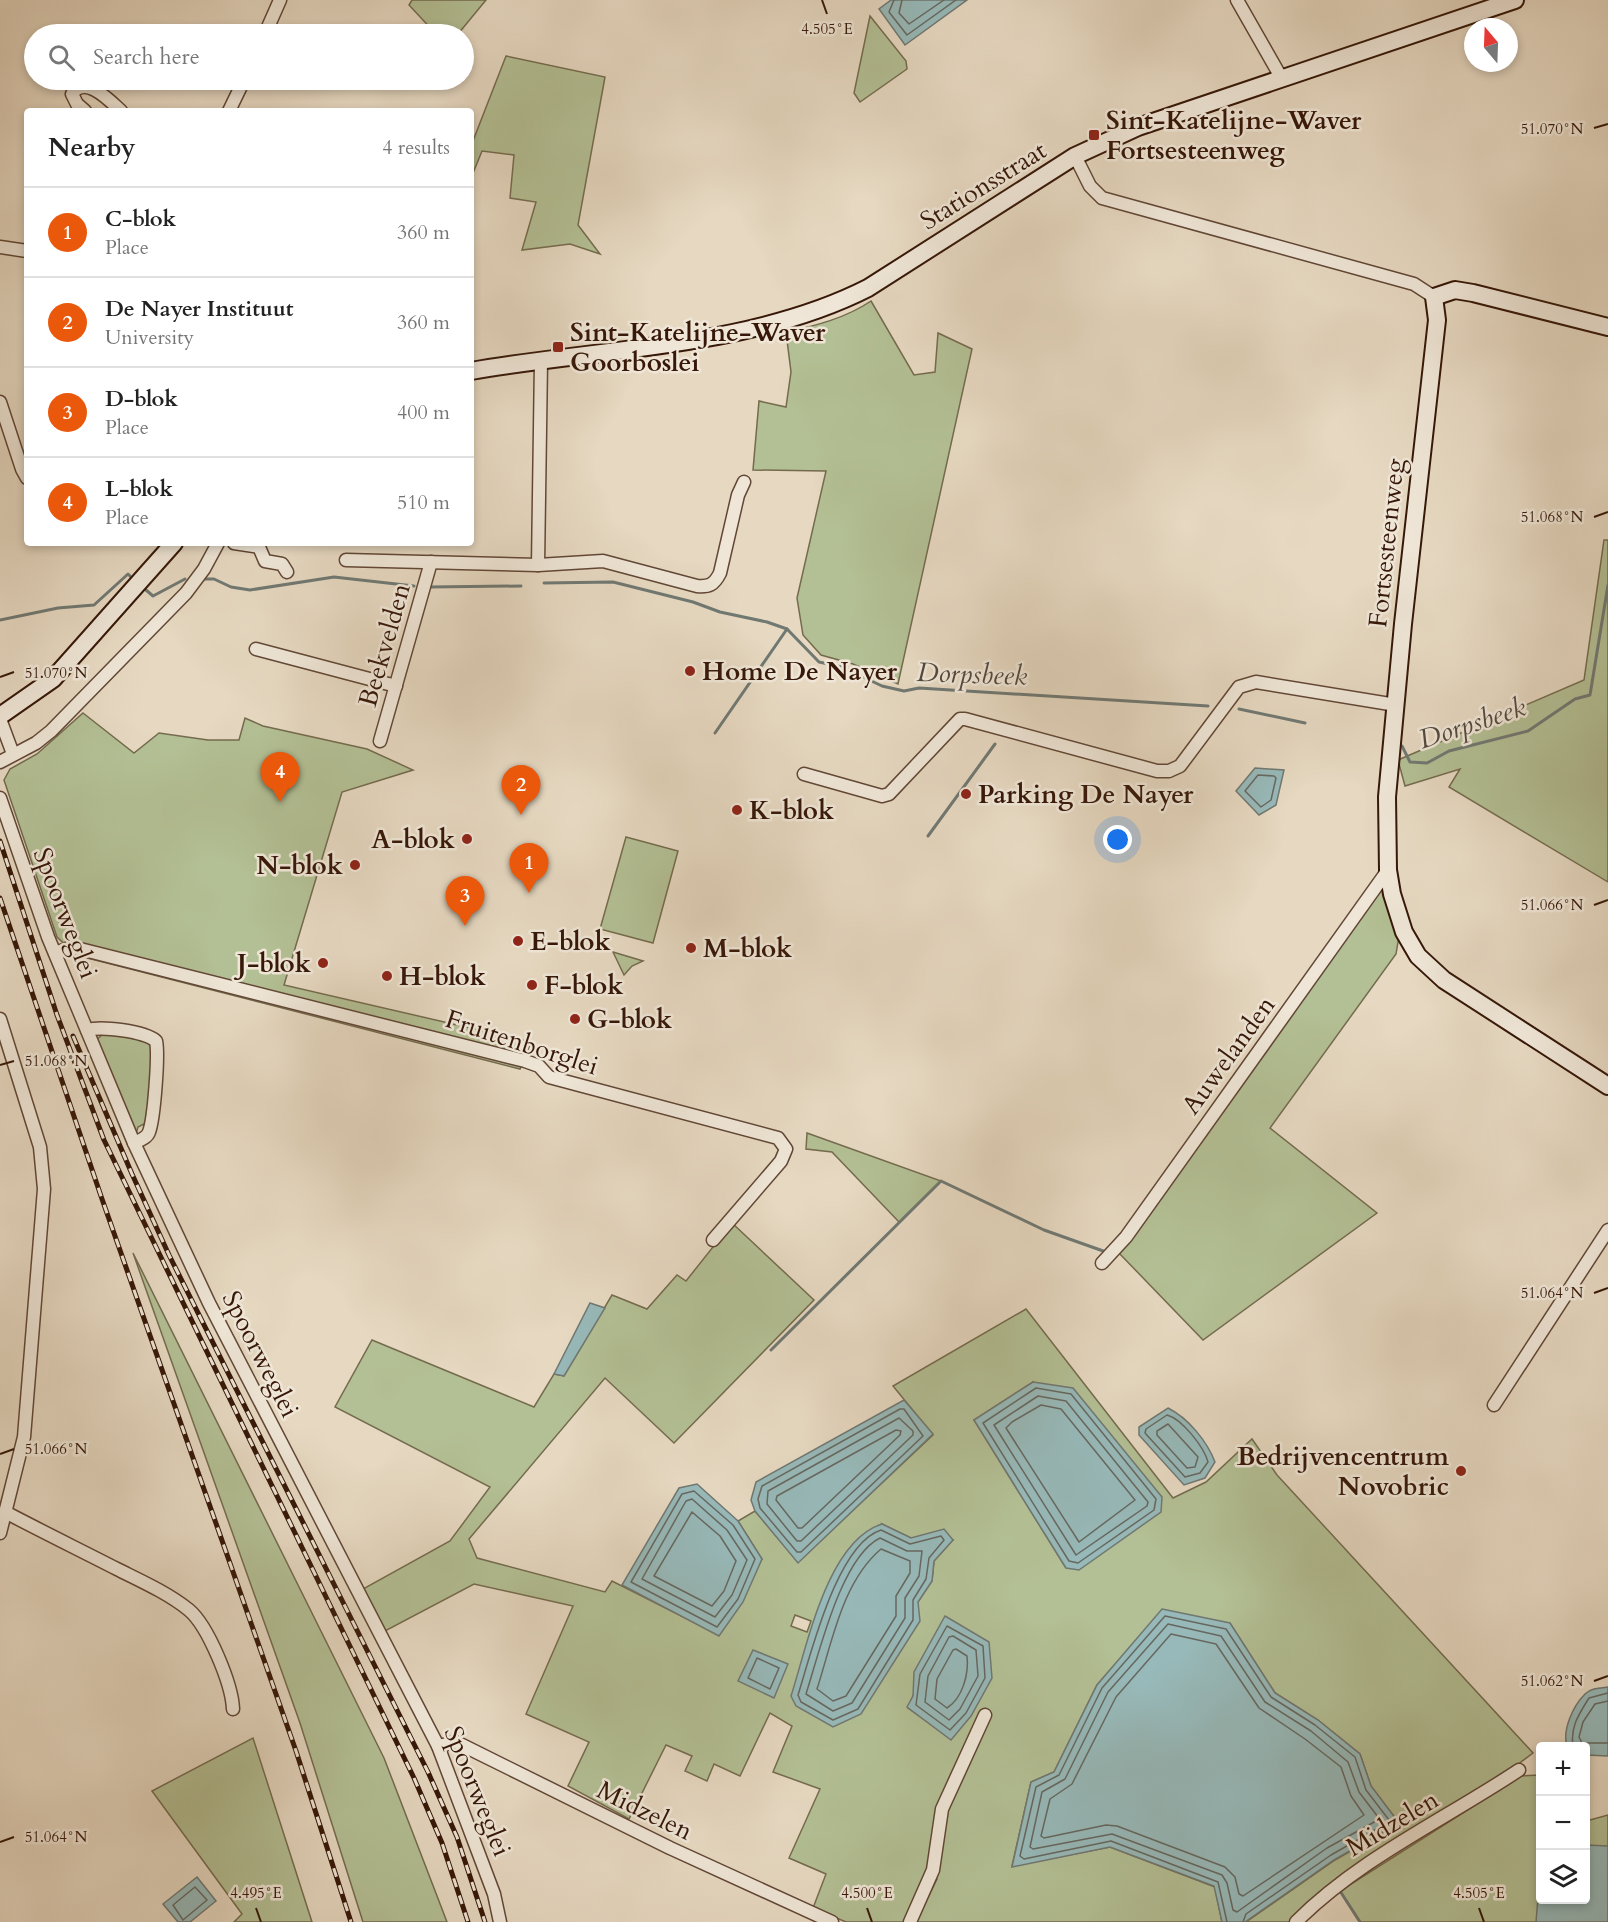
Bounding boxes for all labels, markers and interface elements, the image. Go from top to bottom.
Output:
north arrow [1464,18,1518,72]
text: 4.505°E [801,19,853,39]
search box [24,24,474,90]
icon: search [45,41,78,74]
text: Search here [93,42,200,72]
place label: Sint-Katelijne-Waver Fortsesteenweg [1106,103,1362,168]
text: 51.070°N [1521,119,1584,139]
marker: Sint-Katelijne-Waver Fortsesteenweg [1087,128,1101,142]
text: Nearby [48,130,136,165]
street label: Stationsstraat [914,133,1053,238]
text: 4 results [382,134,450,161]
text: C-blok [105,204,176,234]
text: 1 [62,219,73,246]
text: 360 m [397,219,450,246]
text: Place [105,234,149,261]
text: De Nayer Instituut [105,294,294,324]
text: 2 [62,309,73,336]
text: 360 m [397,309,450,336]
place label: Sint-Katelijne-Waver Goorboslei [570,315,826,380]
text: University [105,324,194,351]
marker: Sint-Katelijne-Waver Goorboslei [551,340,565,354]
text: D-blok [105,384,178,414]
text: 3 [62,399,73,426]
text: 400 m [397,399,450,426]
text: Place [105,414,149,441]
street label: Fortsesteenweg [1360,456,1413,629]
text: L-blok [105,474,173,504]
text: 4 [62,489,73,516]
text: 510 m [397,489,450,516]
text: Place [105,504,149,531]
text: 51.068°N [1521,507,1584,527]
street label: Beekvelden [350,579,419,711]
place label: Home De Nayer [702,654,898,689]
water label: Dorpsbeek [916,654,1029,695]
text: 51.070°N [25,663,88,683]
marker: Home De Nayer [683,664,697,678]
water label: Dorpsbeek [1414,689,1531,758]
pin: 4 [260,752,300,802]
pin: 2 [502,766,540,815]
place label: Parking De Nayer [978,777,1194,812]
marker: Parking De Nayer [959,787,973,801]
place label: K-blok [749,793,835,828]
marker: K-blok [730,803,744,817]
place label: A-blok [371,822,456,857]
your location [1103,825,1132,854]
marker: A-blok [460,832,474,846]
street label: Spoorweglei [25,843,106,984]
pin: 1 [510,844,548,893]
place label: N-blok [256,848,344,883]
marker: N-blok [348,858,362,872]
pin: 3 [446,876,484,926]
text: 51.066°N [1521,895,1584,915]
place label: E-blok [530,924,611,959]
place label: M-blok [703,931,793,966]
marker: E-blok [511,934,525,948]
marker: M-blok [684,941,698,955]
place label: J-blok [233,946,312,981]
marker: J-blok [316,956,330,970]
place label: H-blok [399,959,487,994]
place label: F-blok [544,968,624,1003]
marker: H-blok [380,969,394,983]
marker: F-blok [525,978,539,992]
street label: Auwelanden [1174,989,1283,1122]
street label: Fruitenborglei [441,1001,603,1084]
place label: G-blok [587,1002,673,1037]
marker: G-blok [568,1012,582,1026]
text: 51.068°N [25,1051,88,1071]
text: 51.064°N [1521,1283,1584,1303]
street label: Spoorweglei [214,1285,307,1423]
text: 51.066°N [25,1439,88,1459]
place label: Bedrijvencentrum Novobric [1237,1439,1449,1504]
marker: Bedrijvencentrum Novobric [1454,1464,1468,1478]
text: 51.062°N [1521,1671,1584,1691]
street label: Spoorweglei [436,1721,520,1861]
map controls [1536,1742,1590,1904]
button: + [1536,1742,1590,1796]
street label: Midzelen [591,1772,699,1849]
street label: Midzelen [1339,1782,1445,1865]
button: − [1536,1796,1590,1850]
text: 51.064°N [25,1827,88,1847]
button: layers [1536,1850,1590,1904]
text: 4.495°E [230,1883,282,1903]
text: 4.500°E [841,1883,893,1903]
text: 4.505°E [1453,1883,1505,1903]

